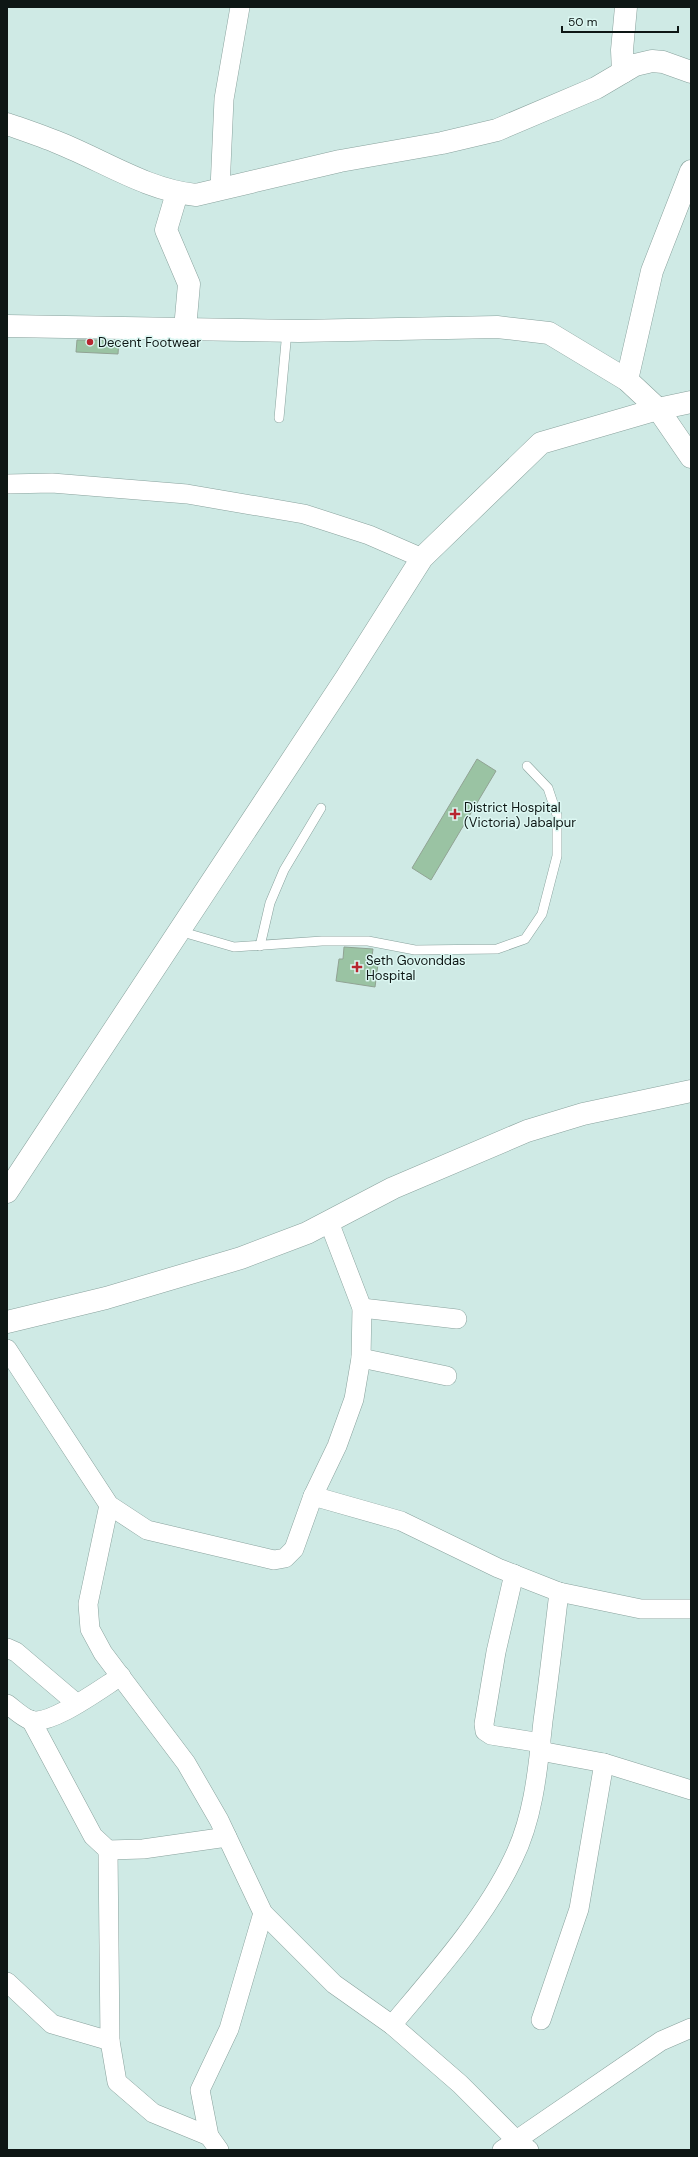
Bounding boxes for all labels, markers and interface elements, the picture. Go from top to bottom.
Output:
scale bar [562,8,678,34]
text: 50 m [568,14,597,30]
place label: Decent Footwear [98,334,201,351]
marker: Decent Footwear [85,337,95,347]
place label: District Hospital (Victoria) Jabalpur [464,799,576,831]
marker: District Hospital (Victoria) Jabalpur [449,808,461,820]
place label: Seth Govonddas Hospital [366,952,466,984]
marker: Seth Govonddas Hospital [351,961,363,973]

